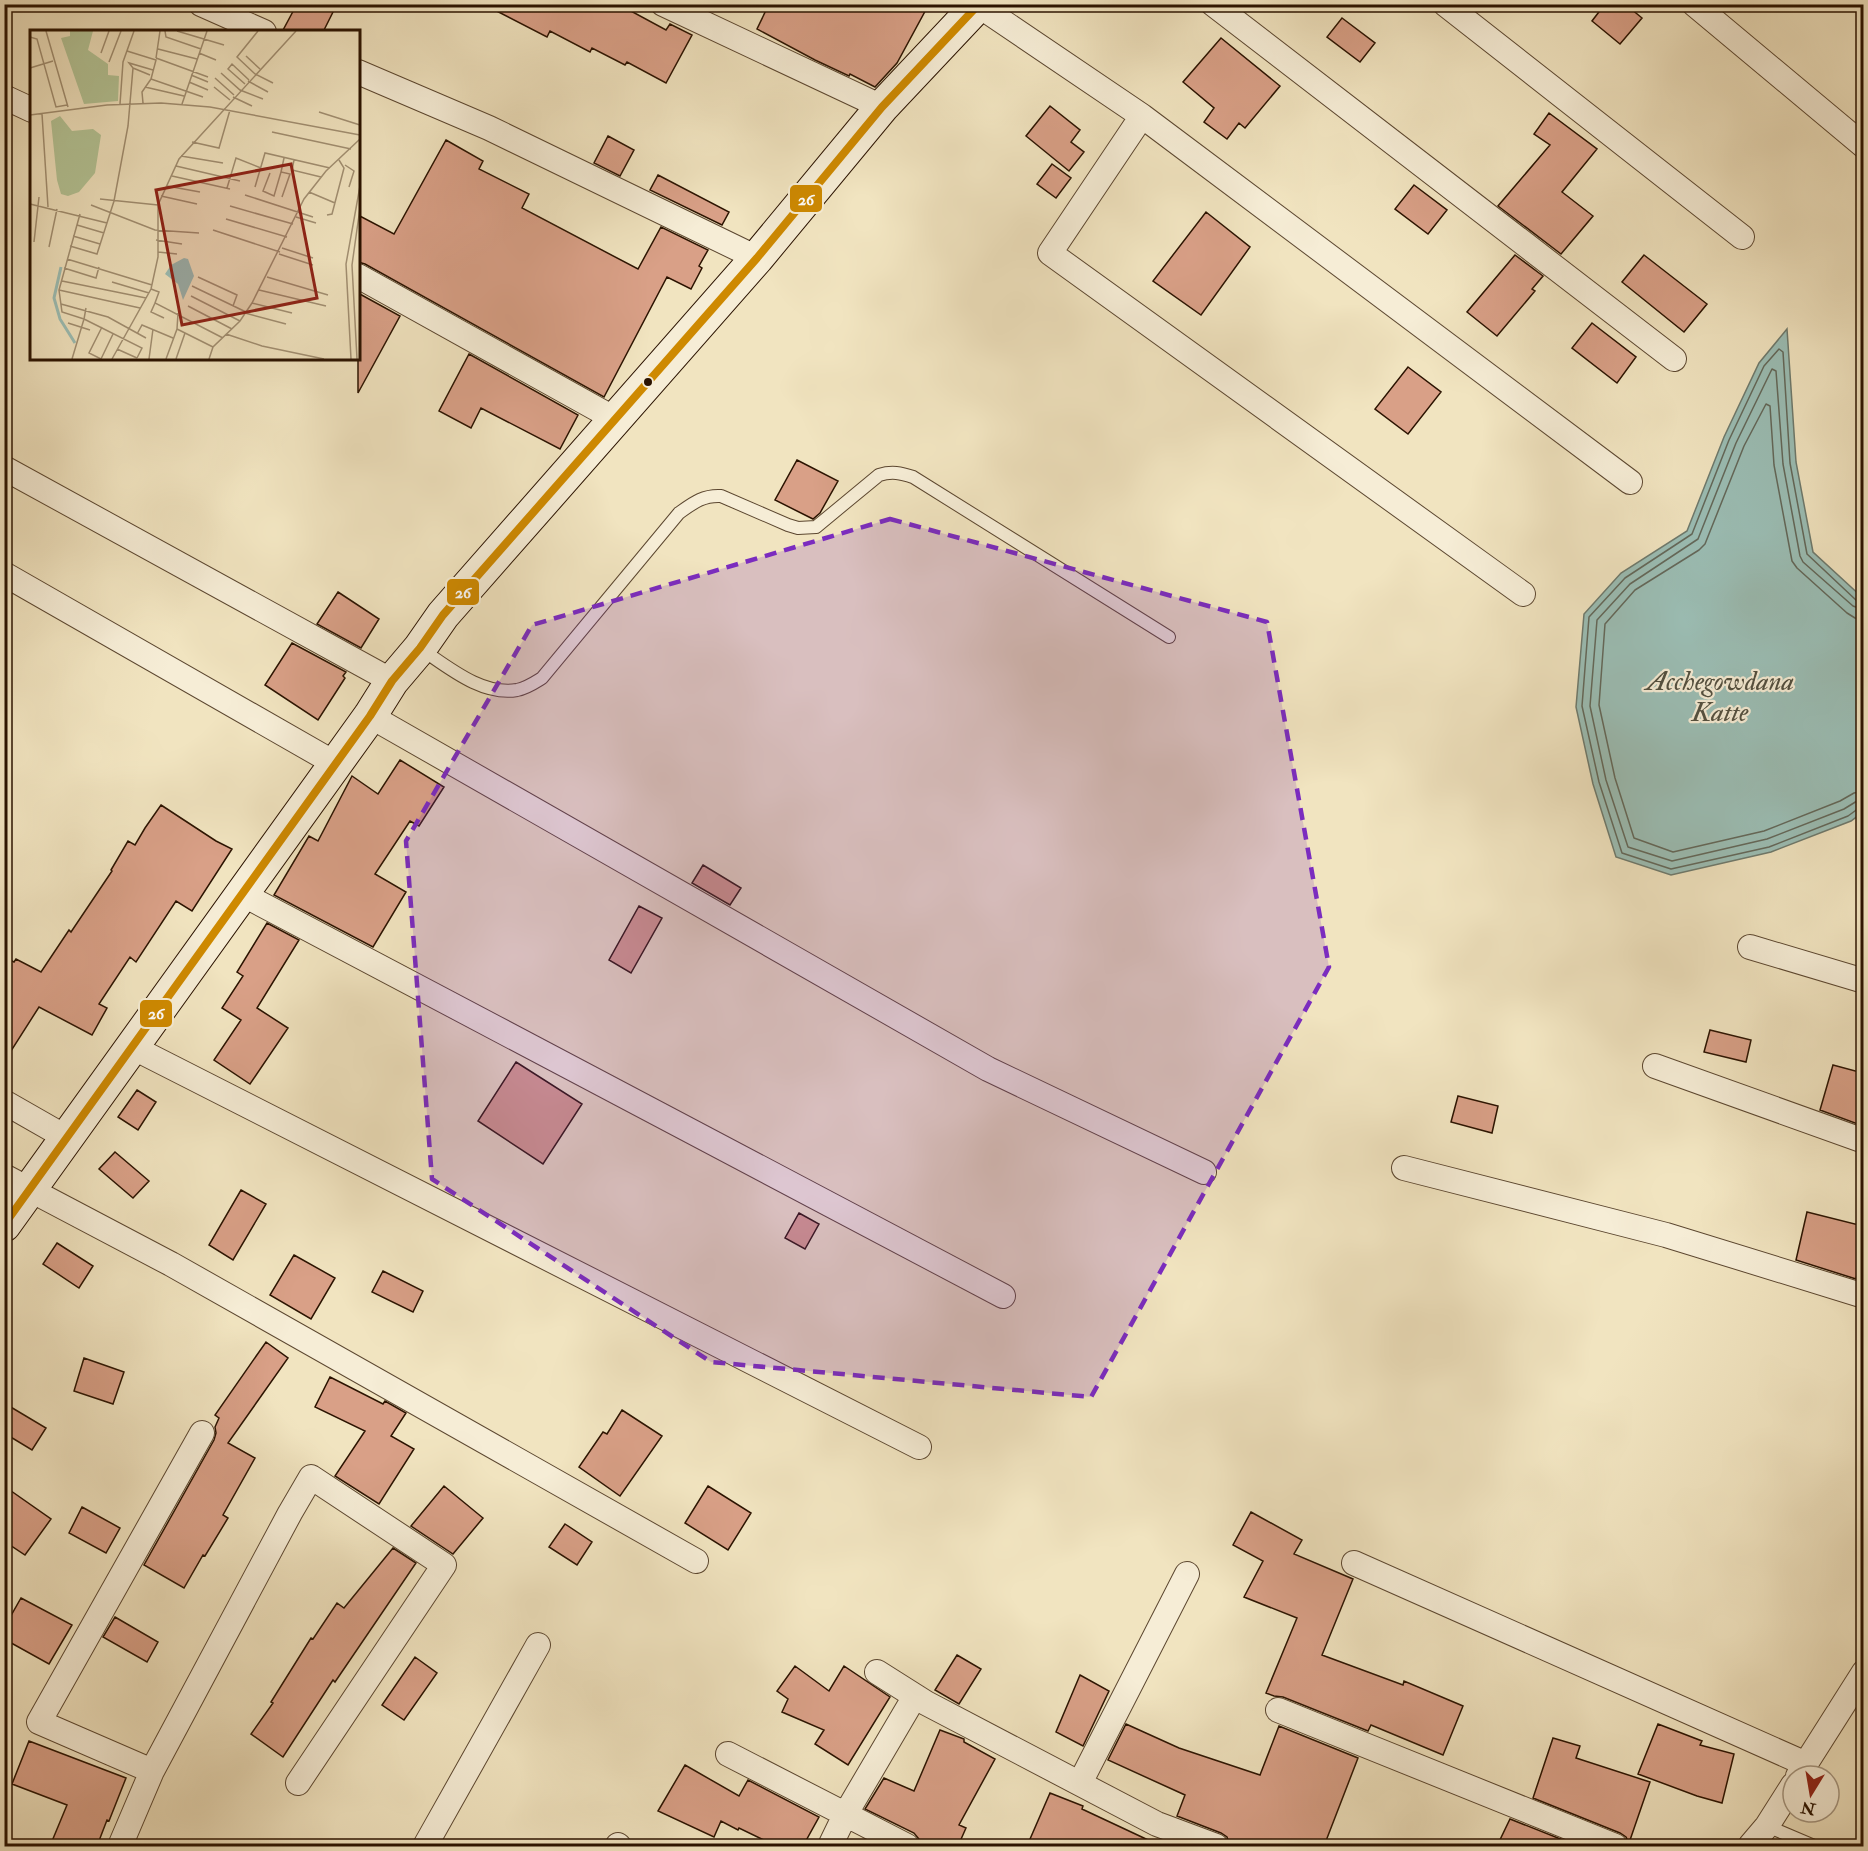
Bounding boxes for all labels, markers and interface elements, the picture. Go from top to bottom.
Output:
inset map [30,30,360,360]
line badge: 26 [789,184,823,213]
text: 26 [798,190,816,210]
unlabelled marker [642,376,654,388]
line badge: 26 [446,578,480,606]
text: 26 [455,583,473,603]
water label: Acchegowdana Katte [1643,665,1794,729]
line badge: 26 [139,999,173,1028]
text: 26 [148,1004,166,1024]
north arrow [1781,1764,1841,1824]
text: N [1799,1796,1818,1819]

